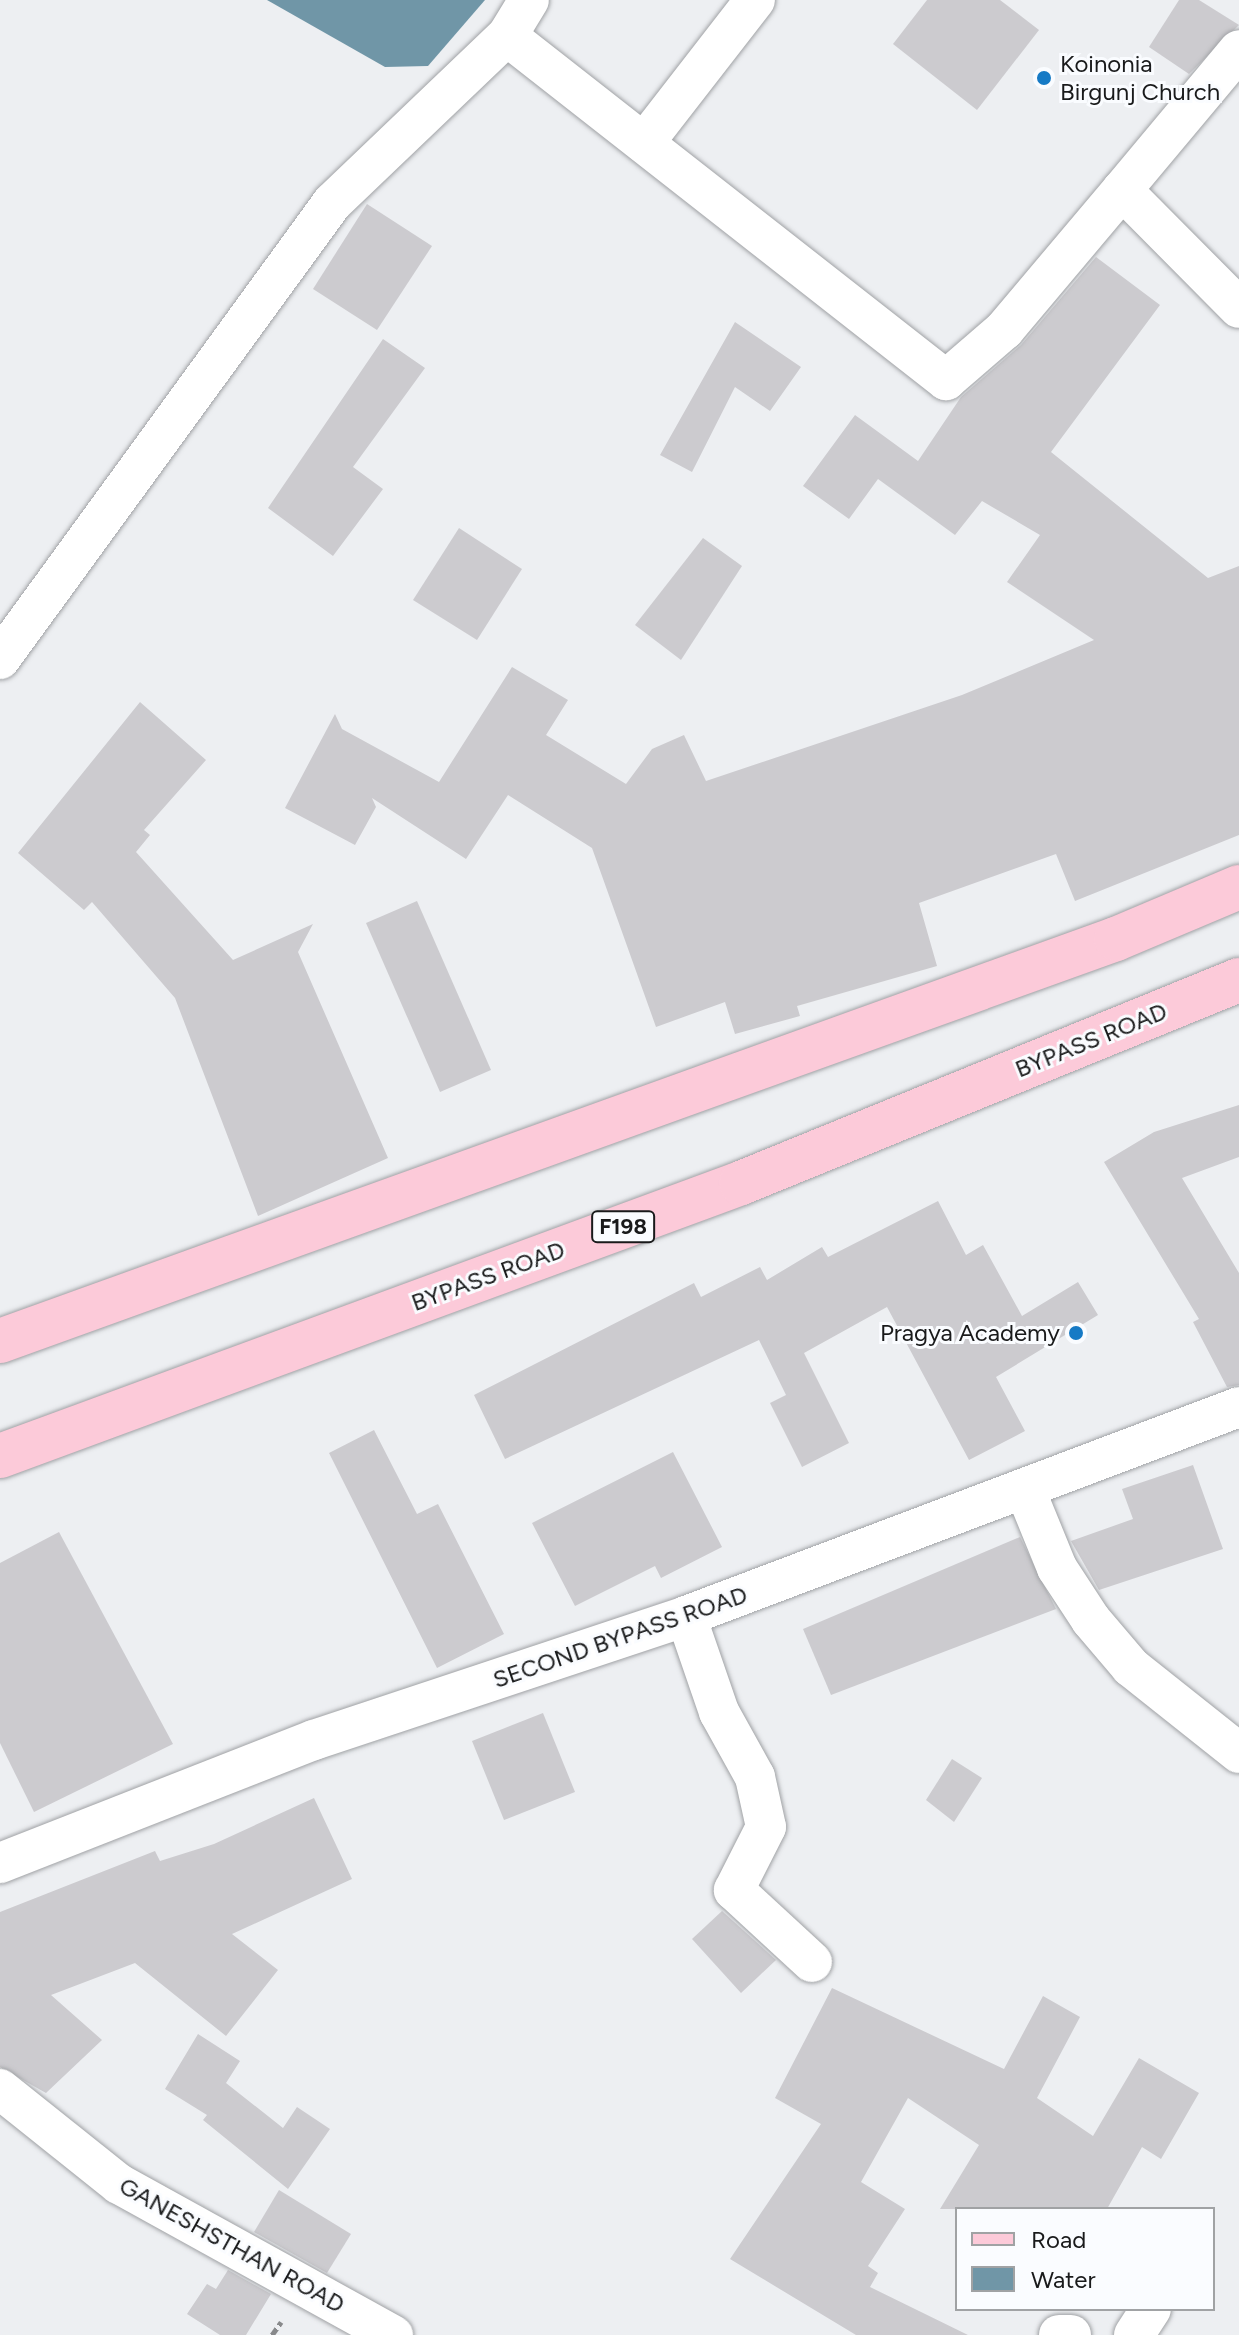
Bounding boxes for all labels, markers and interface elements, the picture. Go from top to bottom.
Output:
place label: Koinonia Birgunj Church [1060,50,1220,106]
marker: Koinonia Birgunj Church [1035,69,1053,87]
street label: BYPASS ROAD [1011,996,1171,1084]
road number: F198 [591,1209,655,1245]
street label: BYPASS ROAD [407,1235,569,1317]
place label: Pragya Academy [880,1319,1060,1347]
marker: Pragya Academy [1067,1324,1085,1342]
street label: SECOND BYPASS ROAD [489,1580,751,1694]
street label: GANESHSTHAN ROAD [114,2171,350,2319]
legend [955,2207,1215,2311]
text: Road [1031,2225,1086,2254]
text: Water [1031,2265,1096,2294]

